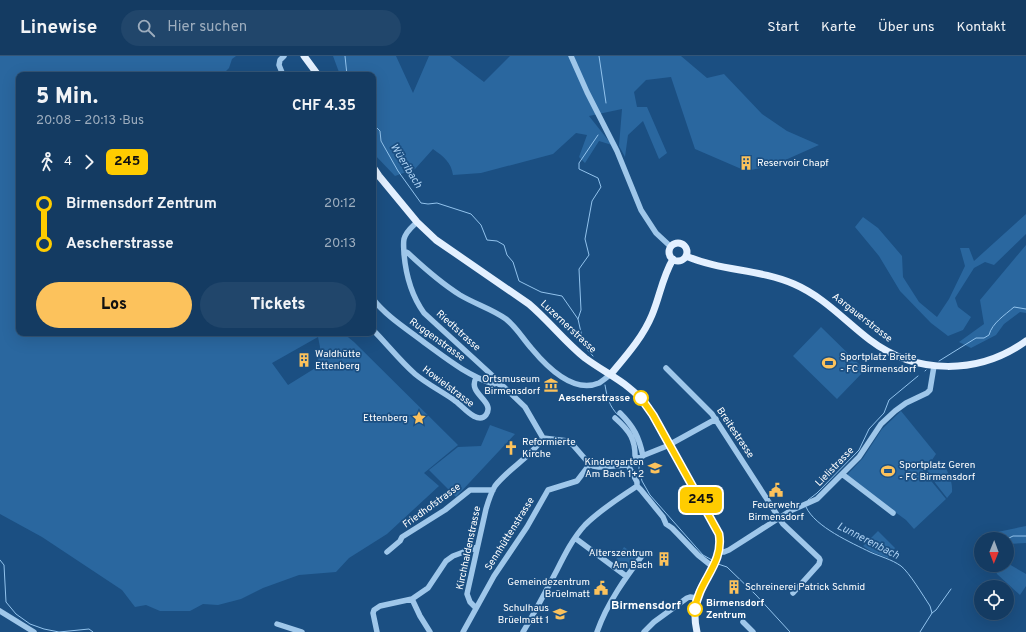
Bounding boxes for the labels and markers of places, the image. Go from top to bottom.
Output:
building icon: Reservoir Chapf [738,155,754,171]
place label: Reservoir Chapf [757,157,829,170]
place label: Waldhütte Ettenberg [315,348,361,373]
place label: Sportplatz Breite - FC Birmensdorf [840,351,917,376]
building icon: Waldhütte Ettenberg [296,352,312,368]
sports icon: Sportplatz Breite - FC Birmensdorf [821,355,837,371]
place label: Ortsmuseum Birmensdorf [482,373,541,398]
museum icon: Ortsmuseum Birmensdorf [543,377,559,393]
marker: Aescherstrasse [633,390,649,406]
place label: Aescherstrasse [558,392,630,405]
place icon: Ettenberg [411,410,427,426]
place label: Ettenberg [363,412,408,425]
place label: Reformierte Kirche [522,436,576,461]
church icon: Reformierte Kirche [503,440,519,456]
place label: Kindergarten Am Bach 1+2 [584,456,644,481]
place label: Sportplatz Geren - FC Birmensdorf [899,459,976,484]
school or university icon: Kindergarten Am Bach 1+2 [647,460,663,476]
sports icon: Sportplatz Geren - FC Birmensdorf [880,463,896,479]
public building icon: Feuerwehr Birmensdorf [768,482,784,498]
place label: Feuerwehr Birmensdorf [748,499,805,524]
place label: Alterszentrum Am Bach [589,547,653,572]
building icon: Alterszentrum Am Bach [656,551,672,567]
place label: Gemeindezentrum Brüelmatt [507,576,590,601]
building icon: Schreinerei Patrick Schmid [726,579,742,595]
public building icon: Gemeindezentrum Brüelmatt [593,580,609,596]
place label: Schreinerei Patrick Schmid [745,581,865,594]
place label: Birmensdorf Zentrum [706,597,765,622]
marker: Birmensdorf Zentrum [687,601,703,617]
place label: Schulhaus Brüelmatt 1 [498,602,549,627]
school or university icon: Schulhaus Brüelmatt 1 [552,606,568,622]

